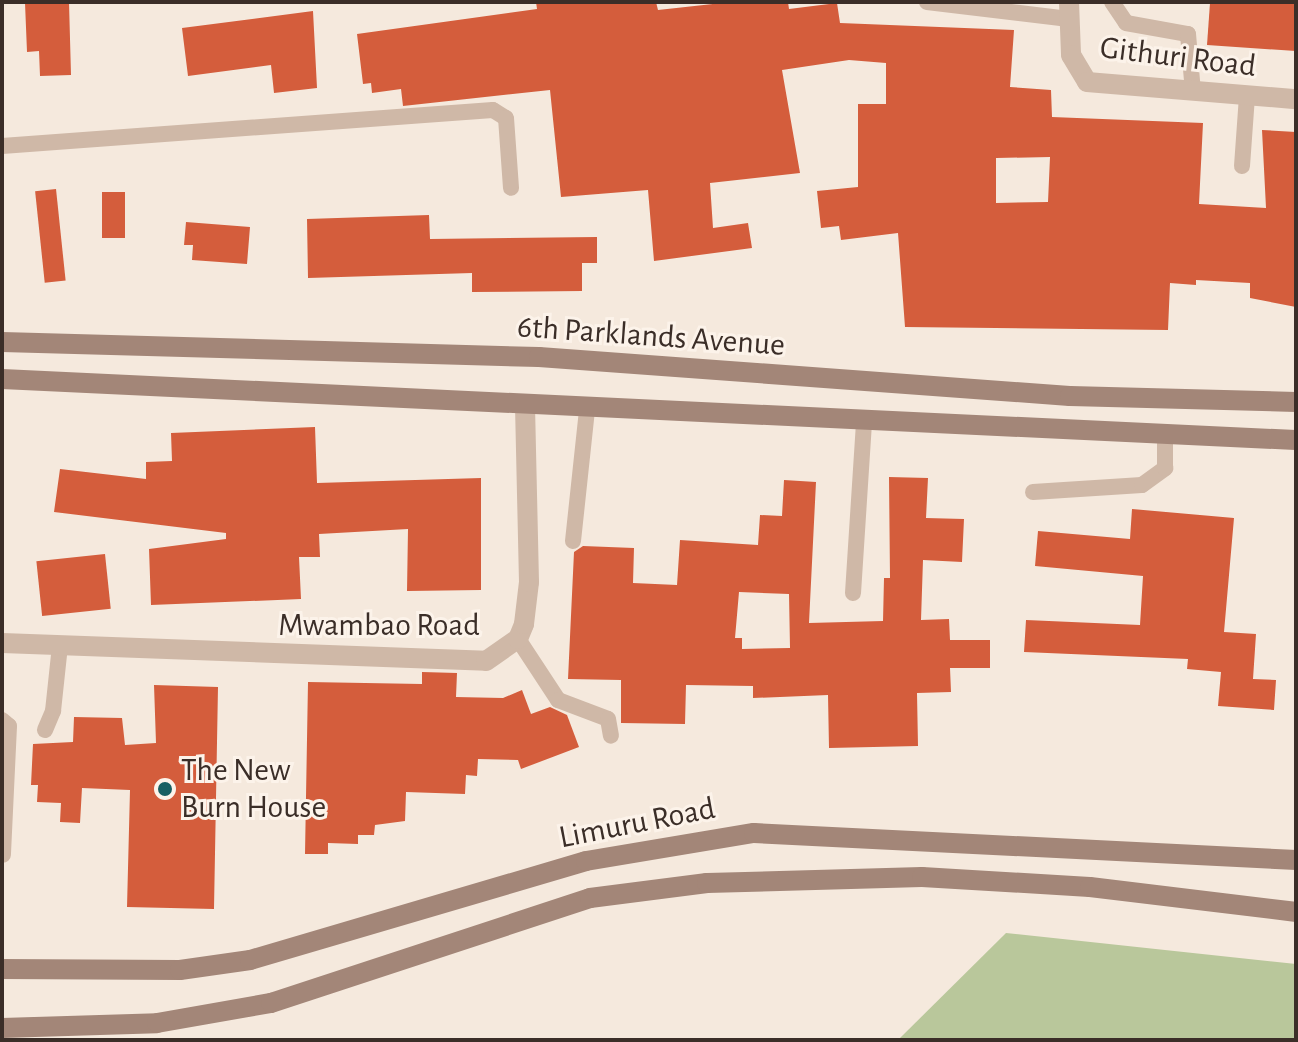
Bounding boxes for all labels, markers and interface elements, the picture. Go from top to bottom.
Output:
street label: Githuri Road [1098,28,1258,86]
street label: 6th Parklands Avenue [516,307,786,365]
street label: Mwambao Road [278,606,480,644]
place label: The New Burn House [181,752,326,827]
marker: The New Burn House [156,780,174,798]
street label: Limuru Road [556,789,718,857]

